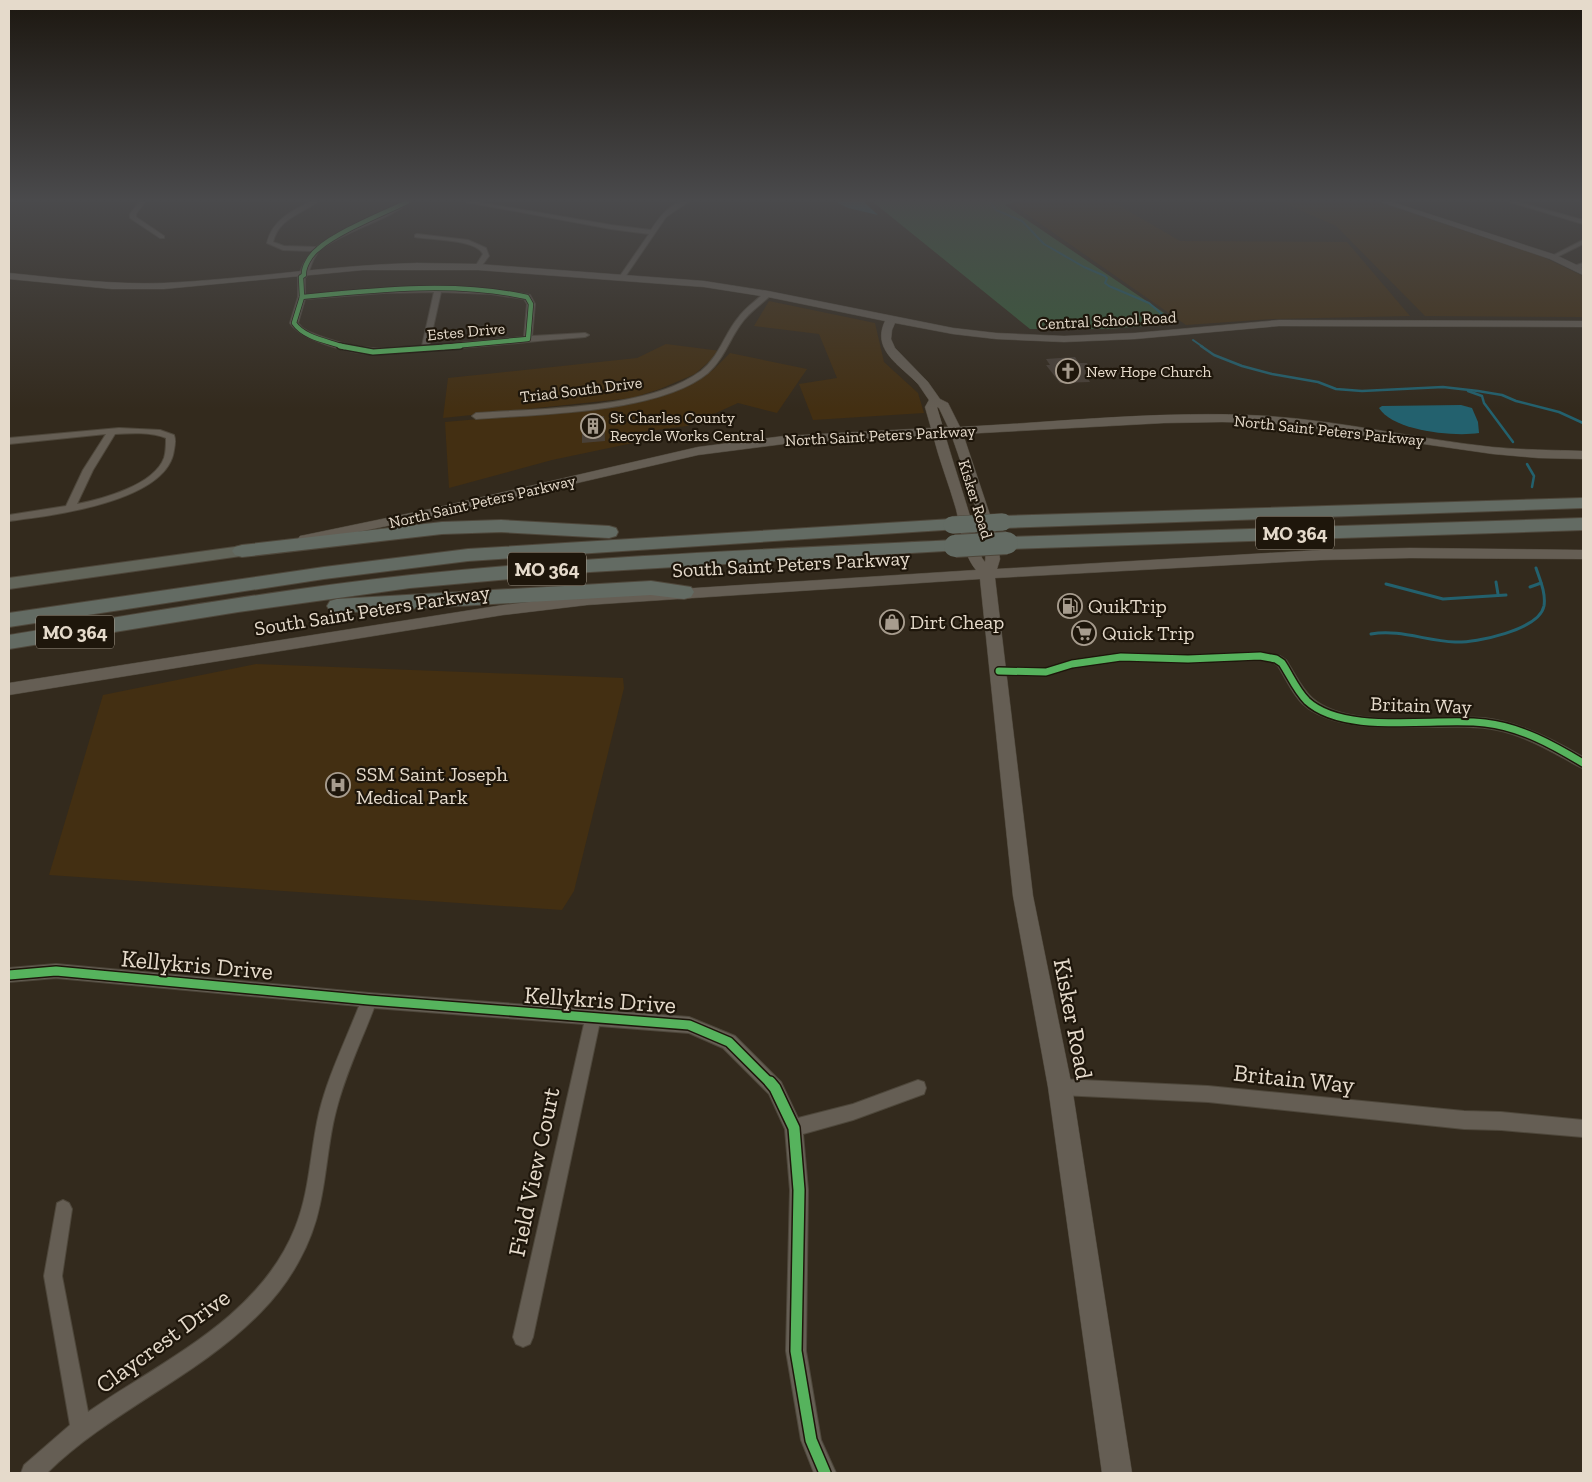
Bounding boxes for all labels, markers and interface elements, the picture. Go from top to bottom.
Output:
street label: Central School Road [1037,307,1177,334]
street label: Estes Drive [426,319,506,344]
church icon: New Hope Church [1055,358,1081,384]
place label: New Hope Church [1086,362,1212,381]
street label: Triad South Drive [519,373,643,406]
place label: St Charles County Recycle Works Central [610,408,765,445]
street label: North Saint Peters Parkway [1233,411,1426,450]
building icon: St Charles County Recycle Works Central [580,413,606,439]
street label: North Saint Peters Parkway [784,421,977,450]
street label: Kisker Road [954,457,997,541]
street label: North Saint Peters Parkway [387,471,578,532]
road number: MO 364 [1256,516,1334,550]
street label: South Saint Peters Parkway [672,546,911,582]
road number: MO 364 [508,552,586,586]
street label: South Saint Peters Parkway [253,579,492,640]
fuel station icon: QuikTrip [1057,593,1083,619]
place label: QuikTrip [1088,594,1167,618]
shop icon: Dirt Cheap [879,609,905,635]
place label: Dirt Cheap [910,610,1004,634]
road number: MO 364 [36,616,114,649]
supermarket icon: Quick Trip [1071,620,1097,646]
place label: Quick Trip [1102,621,1194,645]
street label: Britain Way [1370,691,1473,719]
place label: SSM Saint Joseph Medical Park [356,762,508,809]
hospital icon: SSM Saint Joseph Medical Park [325,772,351,798]
street label: Kellykris Drive [120,943,274,986]
street label: Kisker Road [1048,956,1099,1082]
street label: Kellykris Drive [523,980,677,1019]
street label: Britain Way [1232,1058,1357,1099]
street label: Field View Court [501,1085,566,1259]
street label: Claycrest Drive [90,1282,235,1399]

